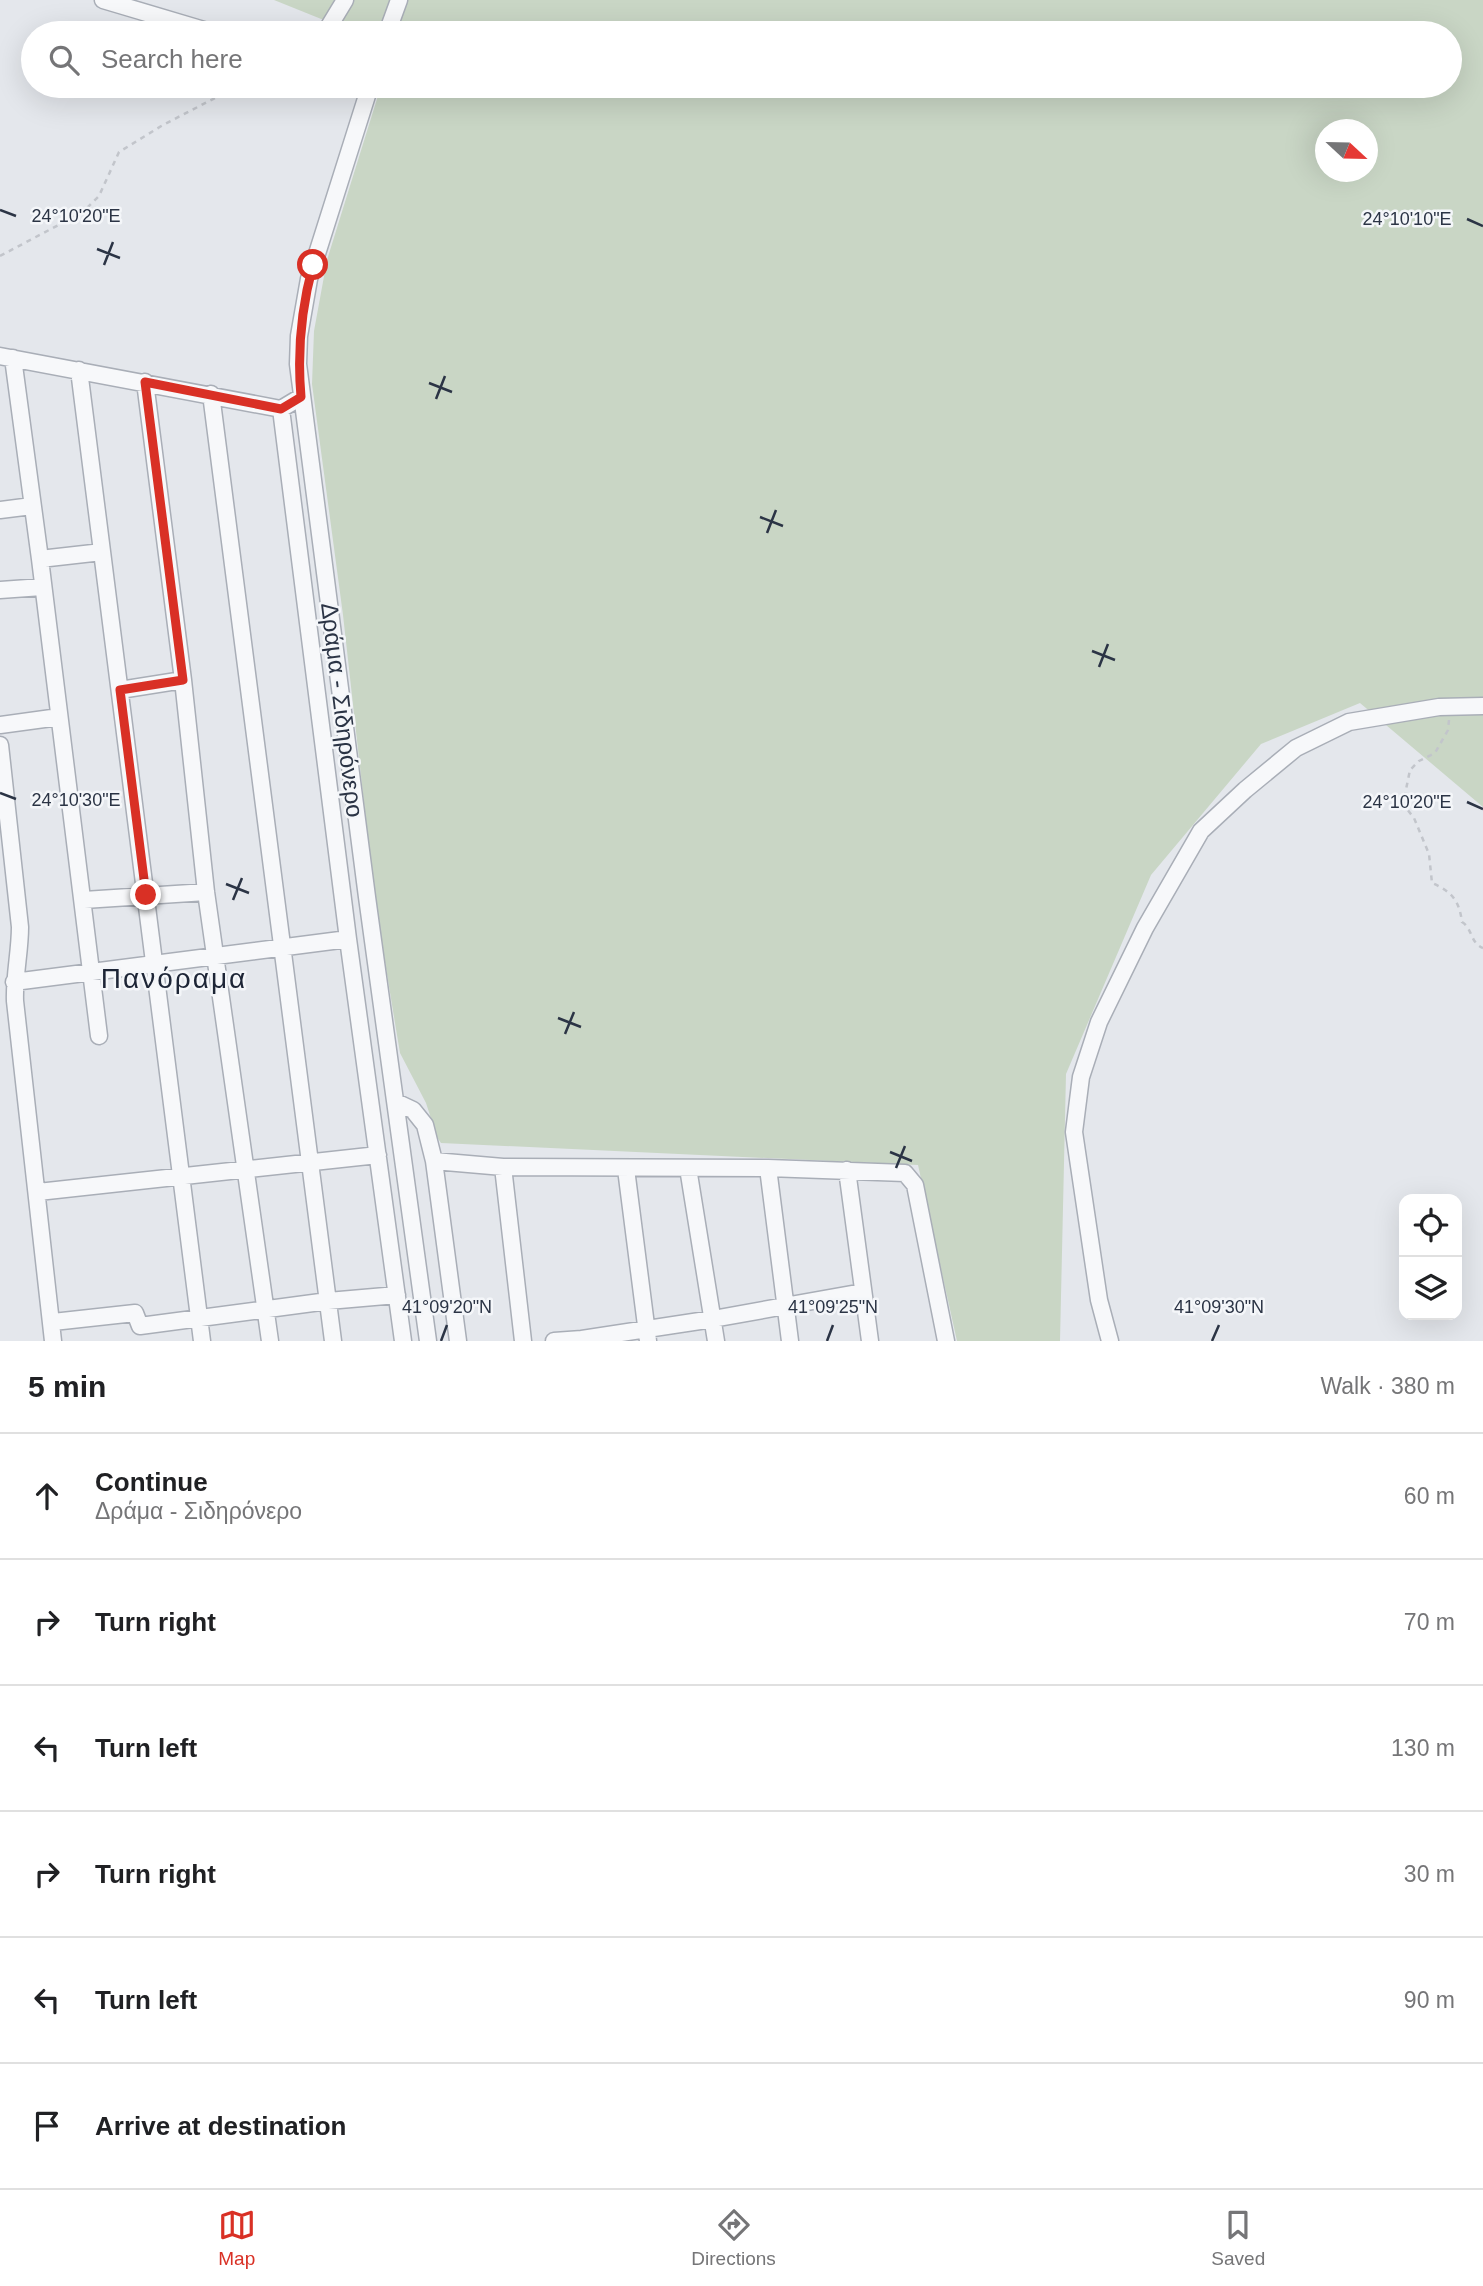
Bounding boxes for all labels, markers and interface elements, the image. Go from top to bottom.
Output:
search box [21,21,1462,98]
icon: search [45,41,83,79]
text: Search here [101,44,243,74]
north arrow [1315,119,1378,182]
text: 24°10'20"E [31,206,121,226]
text: 24°10'10"E [1362,209,1452,229]
route start [297,249,328,280]
street label: Δράμα - Σιδηρόνερο [316,601,369,819]
text: 24°10'30"E [31,790,121,810]
text: 24°10'20"E [1362,792,1452,812]
route end [130,879,161,910]
district label: Πανόραμα [101,963,247,994]
map controls [1399,1194,1462,1320]
button: locate [1399,1194,1462,1257]
button: layers [1399,1257,1462,1320]
text: 41°09'20"N [402,1297,492,1317]
text: 41°09'25"N [788,1297,878,1317]
text: 41°09'30"N [1174,1297,1264,1317]
text: 5 min [28,1370,106,1403]
text: Walk · 380 m [1320,1373,1455,1399]
text: Continue [95,1467,208,1497]
icon: ahead [28,1477,66,1515]
text: 60 m [1404,1483,1455,1509]
text: Δράμα - Σιδηρόνερο [95,1498,302,1524]
icon: right [28,1603,66,1641]
text: Turn right [95,1607,216,1637]
text: 70 m [1404,1609,1455,1635]
icon: left [28,1729,66,1767]
text: Turn left [95,1733,197,1763]
text: 130 m [1391,1735,1455,1761]
icon: right [28,1855,66,1893]
text: Turn right [95,1859,216,1889]
text: 30 m [1404,1861,1455,1887]
icon: left [28,1981,66,2019]
text: Turn left [95,1985,197,2015]
text: 90 m [1404,1987,1455,2013]
icon: arrive [28,2107,66,2145]
text: Arrive at destination [95,2111,346,2141]
tab: Map [218,2206,256,2270]
tab: Directions [691,2206,776,2270]
tab: Saved [1211,2206,1265,2270]

